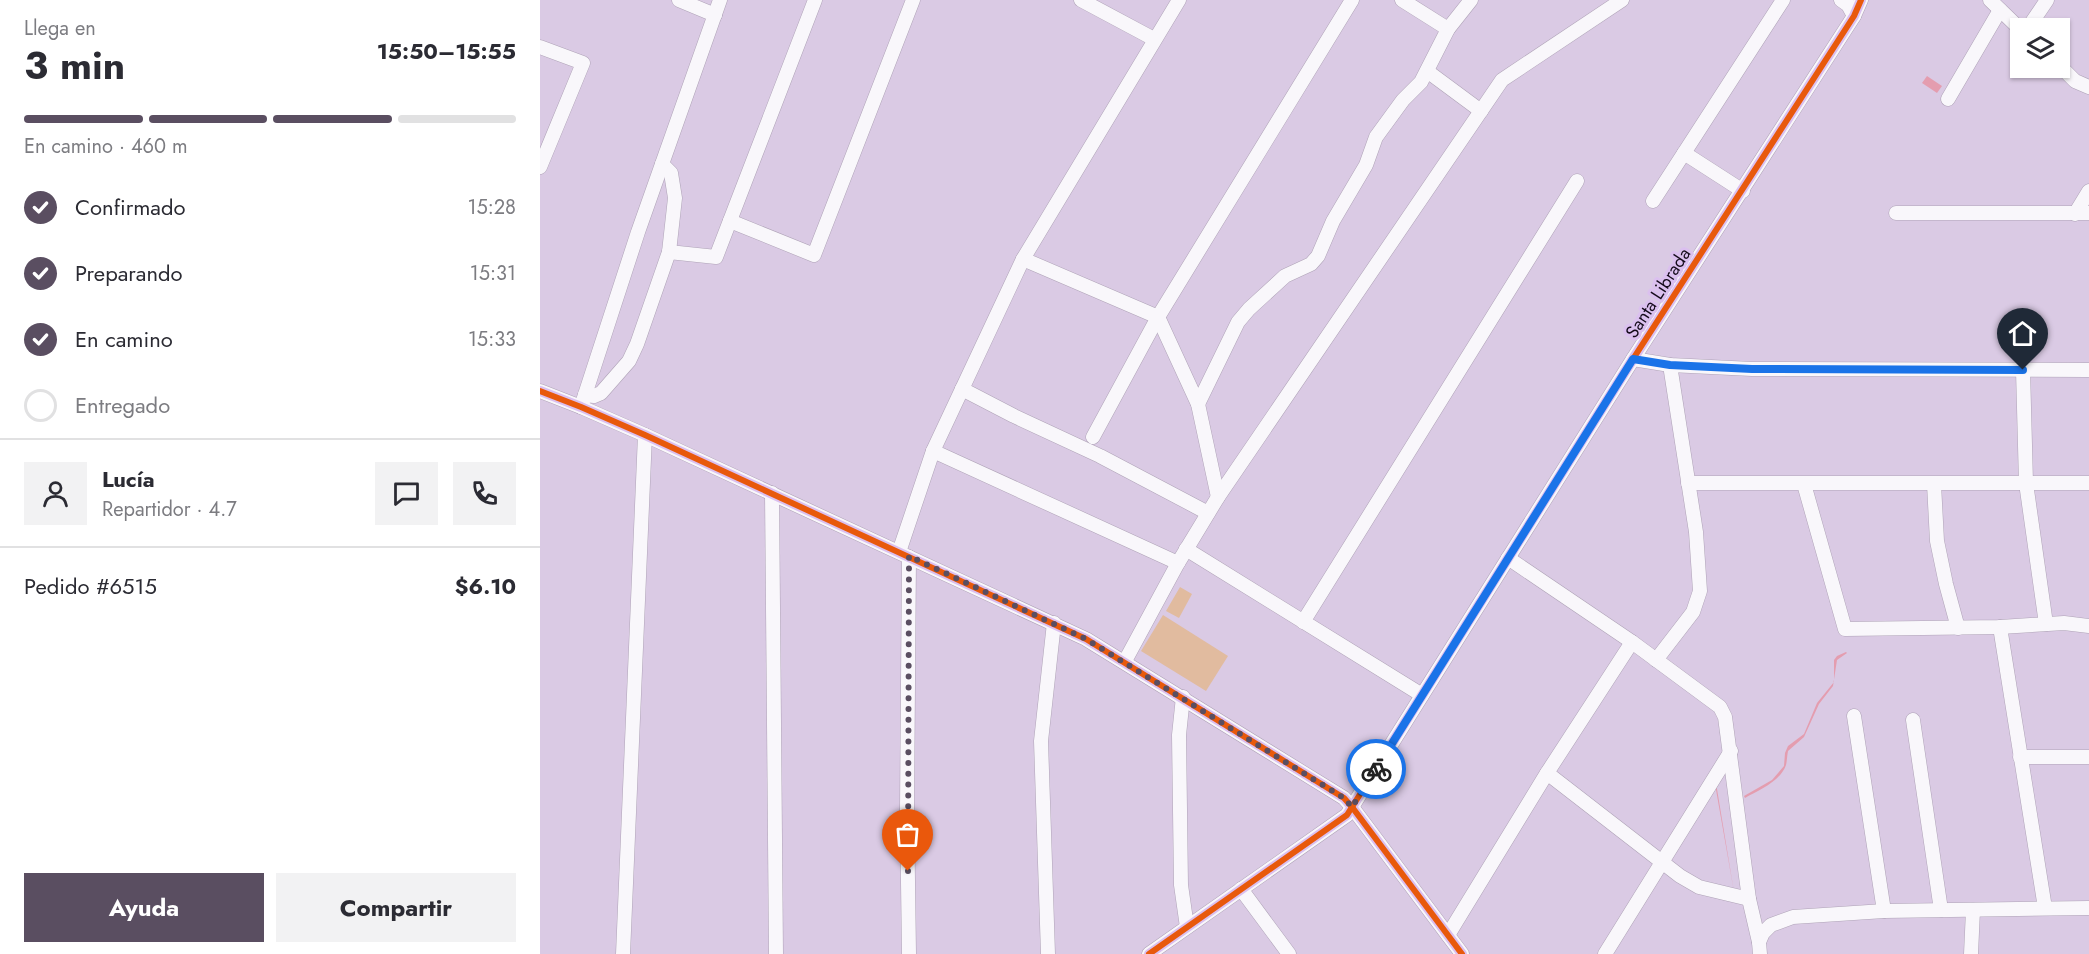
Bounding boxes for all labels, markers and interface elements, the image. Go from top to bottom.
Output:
text: Llega en [24,14,96,43]
map controls [2010,18,2070,78]
button: layers [2010,18,2070,78]
text: 15:50–15:55 [377,35,516,67]
text: 3 min [24,37,125,94]
text: En camino · 460 m [24,132,188,161]
icon: check [24,191,57,224]
text: Confirmado [75,191,185,223]
text: 15:28 [467,193,516,222]
street label: Santa Librada [1619,243,1697,343]
icon: check [24,257,57,290]
text: Preparando [75,257,183,289]
text: 15:31 [470,259,516,288]
pin [1997,308,2048,370]
icon: home [2006,317,2039,350]
icon: check [24,323,57,356]
text: En camino [75,323,173,355]
text: 15:33 [468,325,516,354]
text: Entregado [75,389,170,421]
button: person [24,462,87,525]
button: chat [375,462,438,525]
button: phone [453,462,516,525]
text: Lucía [102,463,155,495]
text: Repartidor · 4.7 [102,495,237,524]
text: Pedido #6515 [24,570,157,602]
text: $6.10 [455,570,516,602]
courier [1346,739,1406,799]
icon: bike [1360,753,1393,786]
pin [882,809,933,871]
icon: bag [891,818,924,851]
button: Ayuda [24,873,264,942]
button: Compartir [276,873,516,942]

